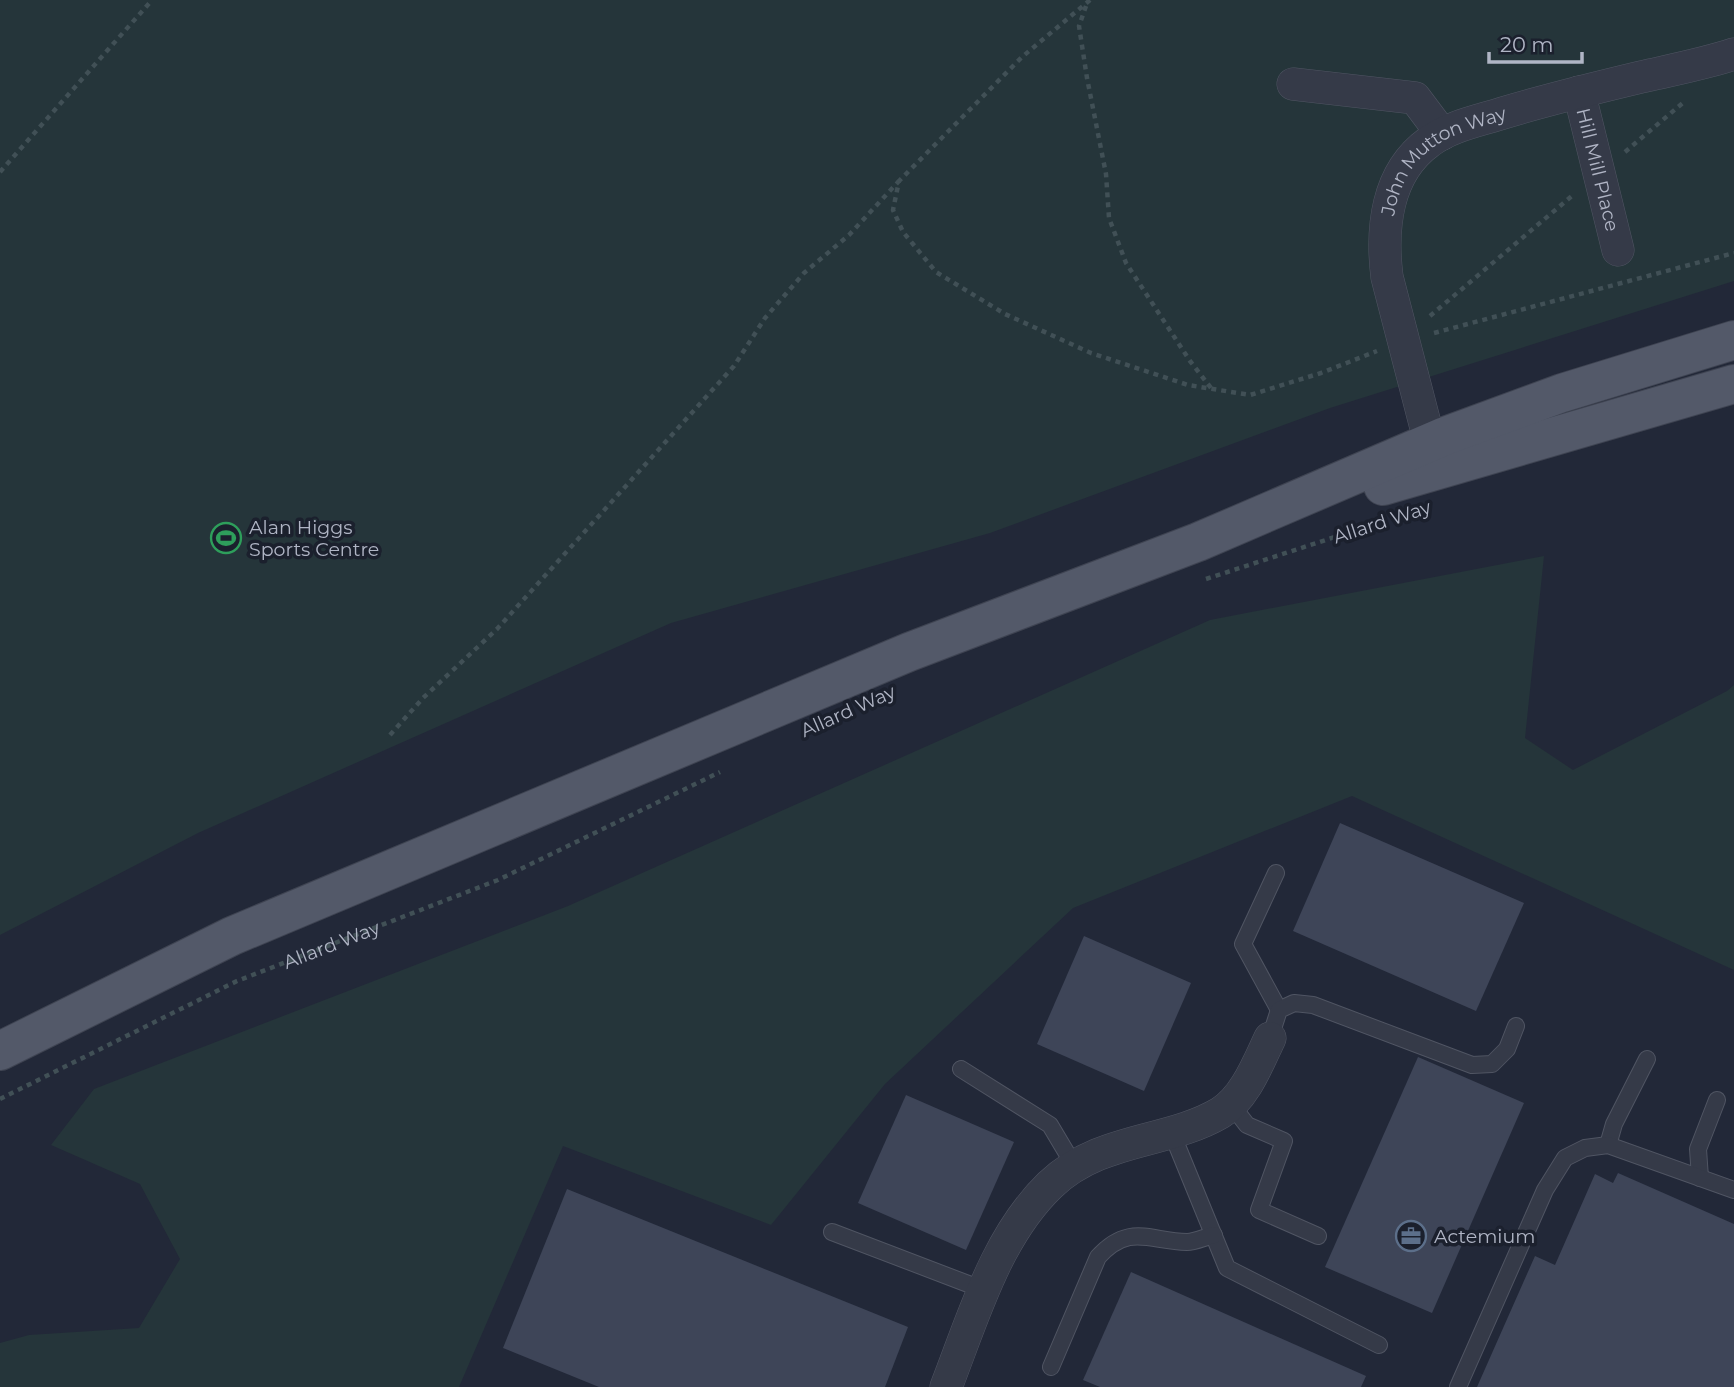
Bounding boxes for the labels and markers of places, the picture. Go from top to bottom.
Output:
place label: Alan Higgs Sports Centre [249,516,379,561]
sports icon: Alan Higgs Sports Centre [209,521,243,555]
office icon: Actemium [1394,1219,1428,1253]
place label: Actemium [1434,1225,1535,1248]

